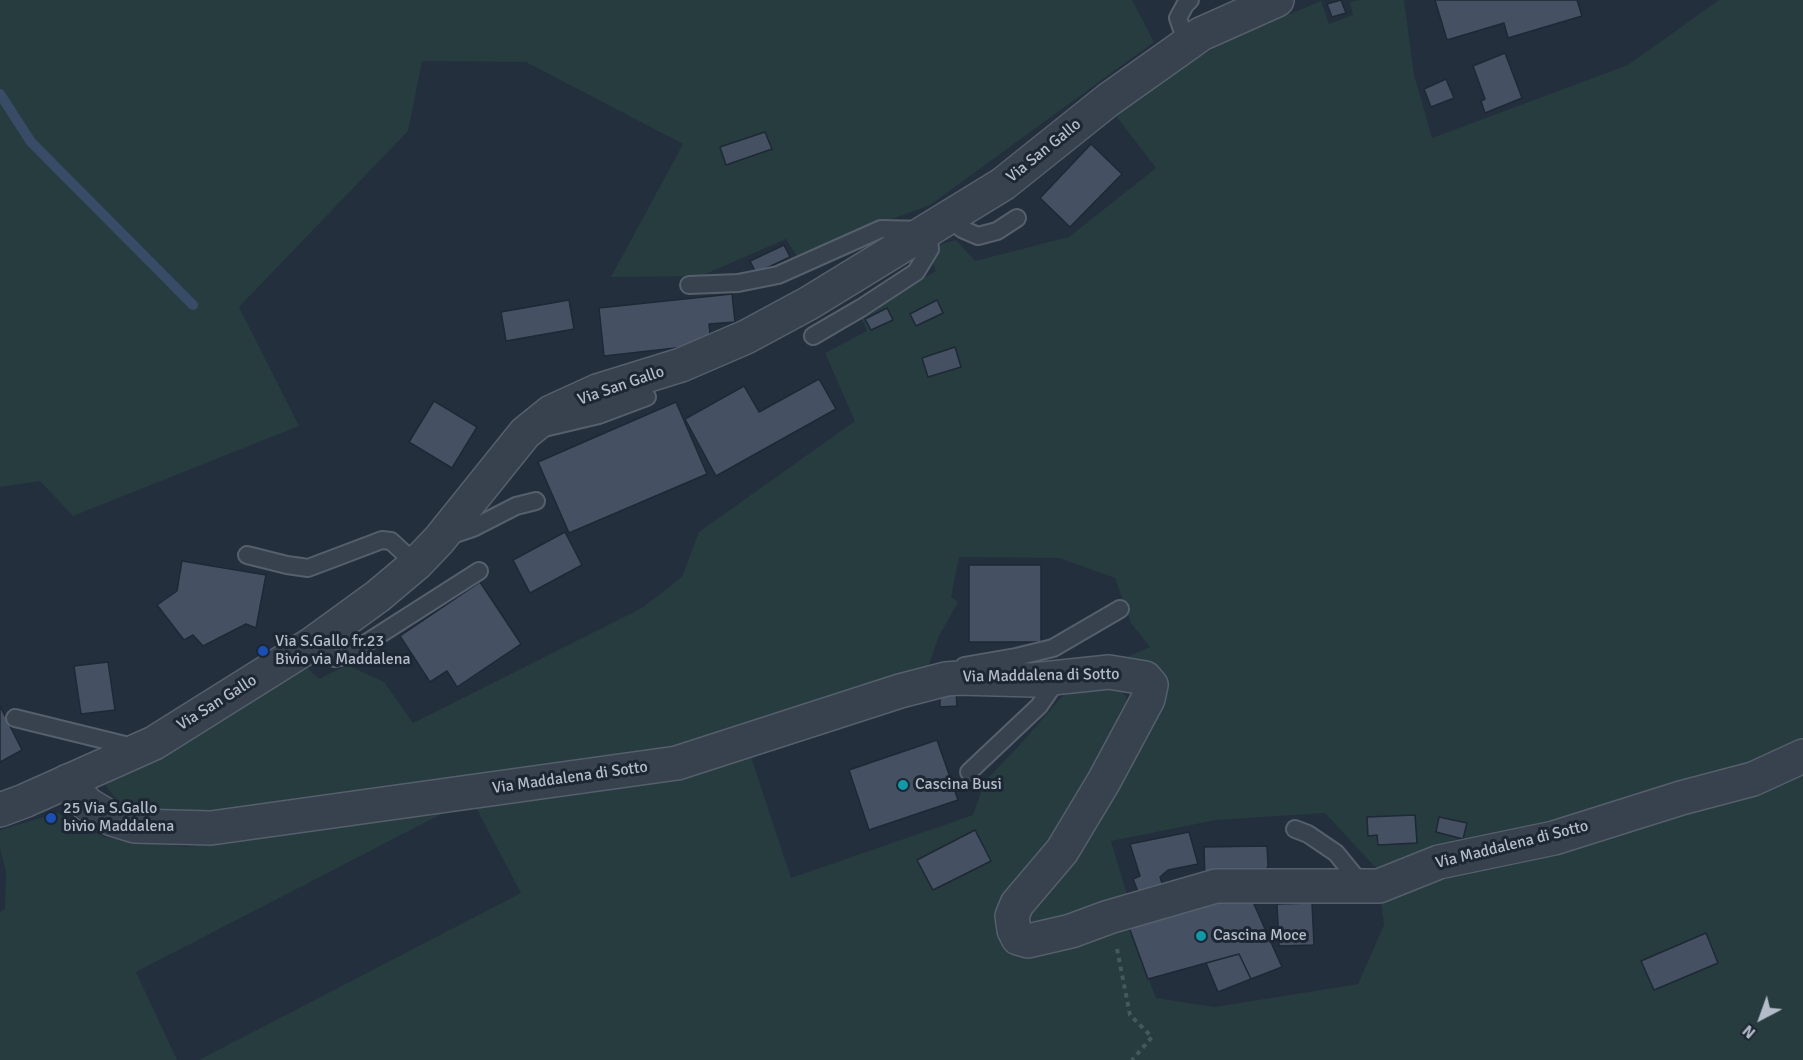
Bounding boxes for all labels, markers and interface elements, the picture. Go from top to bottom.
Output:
street label: Via San Gallo [1003,115,1085,187]
street label: Via San Gallo [575,362,667,410]
place label: Via S.Gallo fr.23 Bivio via Maddalena [275,632,411,670]
marker: Via S.Gallo fr.23 Bivio via Maddalena [256,644,270,658]
street label: Via Maddalena di Sotto [962,665,1120,687]
street label: Via San Gallo [174,671,260,735]
street label: Via Maddalena di Sotto [491,758,649,798]
place label: Cascina Busi [915,775,1002,795]
marker: Cascina Busi [896,778,910,792]
place label: 25 Via S.Gallo bivio Maddalena [63,799,174,837]
marker: 25 Via S.Gallo bivio Maddalena [44,811,58,825]
street label: Via Maddalena di Sotto [1434,817,1590,873]
place label: Cascina Moce [1213,926,1307,946]
marker: Cascina Moce [1194,929,1208,943]
north arrow [1731,988,1791,1048]
text: N [1738,1020,1760,1043]

